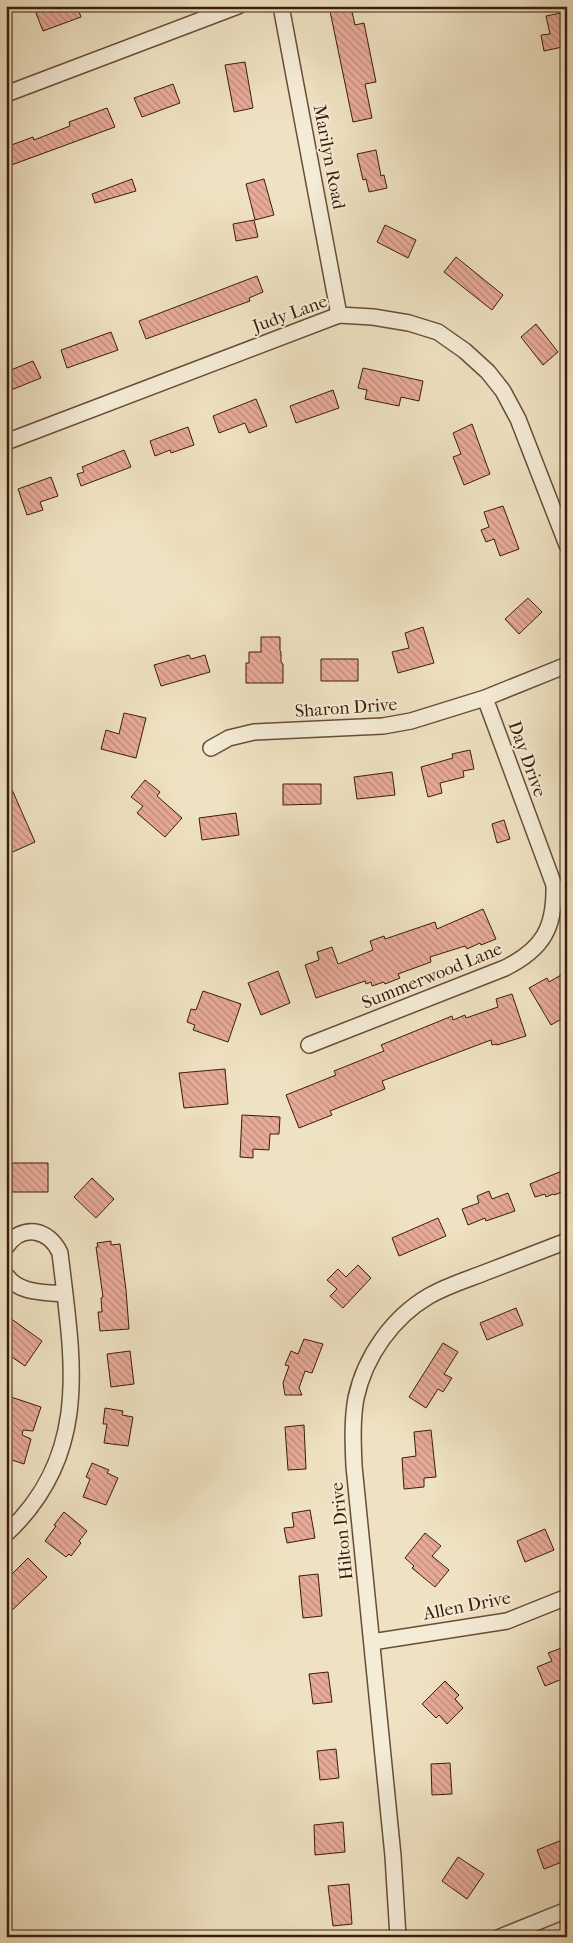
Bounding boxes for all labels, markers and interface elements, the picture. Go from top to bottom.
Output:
street label: Marilyn Road [309,103,349,211]
street label: Judy Lane [248,291,330,338]
street label: Sharon Drive [294,694,398,722]
street label: Day Drive [504,718,550,800]
street label: Summerwood Lane [359,938,505,1014]
street label: Hilton Drive [326,1481,358,1581]
street label: Allen Drive [420,1587,513,1625]

